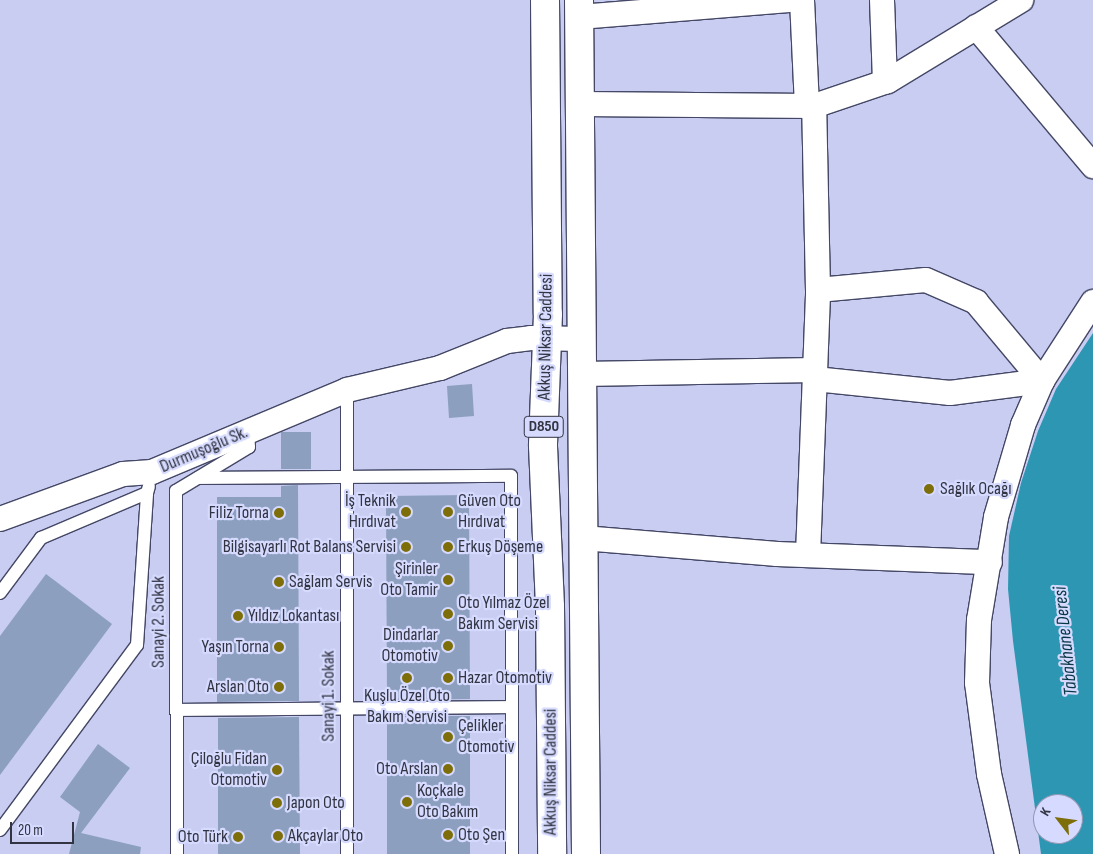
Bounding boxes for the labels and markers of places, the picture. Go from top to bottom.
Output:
place label: Sağlık Ocağı [940,478,1012,500]
marker: Sağlık Ocağı [922,482,936,496]
place label: İş Teknik Hırdıvat [345,491,396,534]
place label: Güven Oto Hırdıvat [458,491,521,534]
place label: Filiz Torna [209,502,269,524]
marker: İş Teknik Hırdıvat [400,506,412,518]
marker: Güven Oto Hırdıvat [442,506,454,518]
marker: Filiz Torna [273,507,285,519]
place label: Bilgisayarlı Rot Balans Servisi [223,536,396,558]
place label: Erkuş Döşeme [458,536,543,558]
marker: Bilgisayarlı Rot Balans Servisi [400,541,412,553]
marker: Erkuş Döşeme [442,541,454,553]
place label: Şirinler Oto Tamir [380,559,438,602]
place label: Sağlam Servis [289,571,373,593]
marker: Şirinler Oto Tamir [442,574,454,586]
marker: Sağlam Servis [273,576,285,588]
place label: Oto Yılmaz Özel Bakım Servisi [458,593,550,636]
place label: Yıldız Lokantası [248,605,339,627]
marker: Oto Yılmaz Özel Bakım Servisi [442,608,454,620]
marker: Yıldız Lokantası [232,610,244,622]
place label: Dindarlar Otomotiv [381,625,438,668]
place label: Yaşın Torna [202,636,269,658]
marker: Dindarlar Otomotiv [442,640,454,652]
marker: Yaşın Torna [273,641,285,653]
place label: Hazar Otomotiv [458,667,552,689]
marker: Kuşlu Özel Oto Bakım Servisi [401,672,413,684]
marker: Hazar Otomotiv [442,672,454,684]
place label: Arslan Oto [207,676,269,698]
marker: Arslan Oto [273,681,285,693]
place label: Kuşlu Özel Oto Bakım Servisi [364,686,450,729]
place label: Çelikler Otomotiv [458,716,515,759]
marker: Çelikler Otomotiv [442,731,454,743]
place label: Çiloğlu Fidan Otomotiv [191,749,267,792]
place label: Oto Arslan [376,758,438,780]
marker: Oto Arslan [442,763,454,775]
marker: Çiloğlu Fidan Otomotiv [271,764,283,776]
place label: Koçkale Oto Bakım [417,781,478,824]
place label: Japon Oto [287,792,345,814]
marker: Koçkale Oto Bakım [401,796,413,808]
marker: Japon Oto [271,797,283,809]
place label: Oto Şen [458,824,505,846]
place label: Akçaylar Oto [288,825,363,847]
place label: Oto Türk [178,826,228,848]
marker: Oto Şen [442,829,454,841]
marker: Akçaylar Oto [272,830,284,842]
marker: Oto Türk [232,831,244,843]

